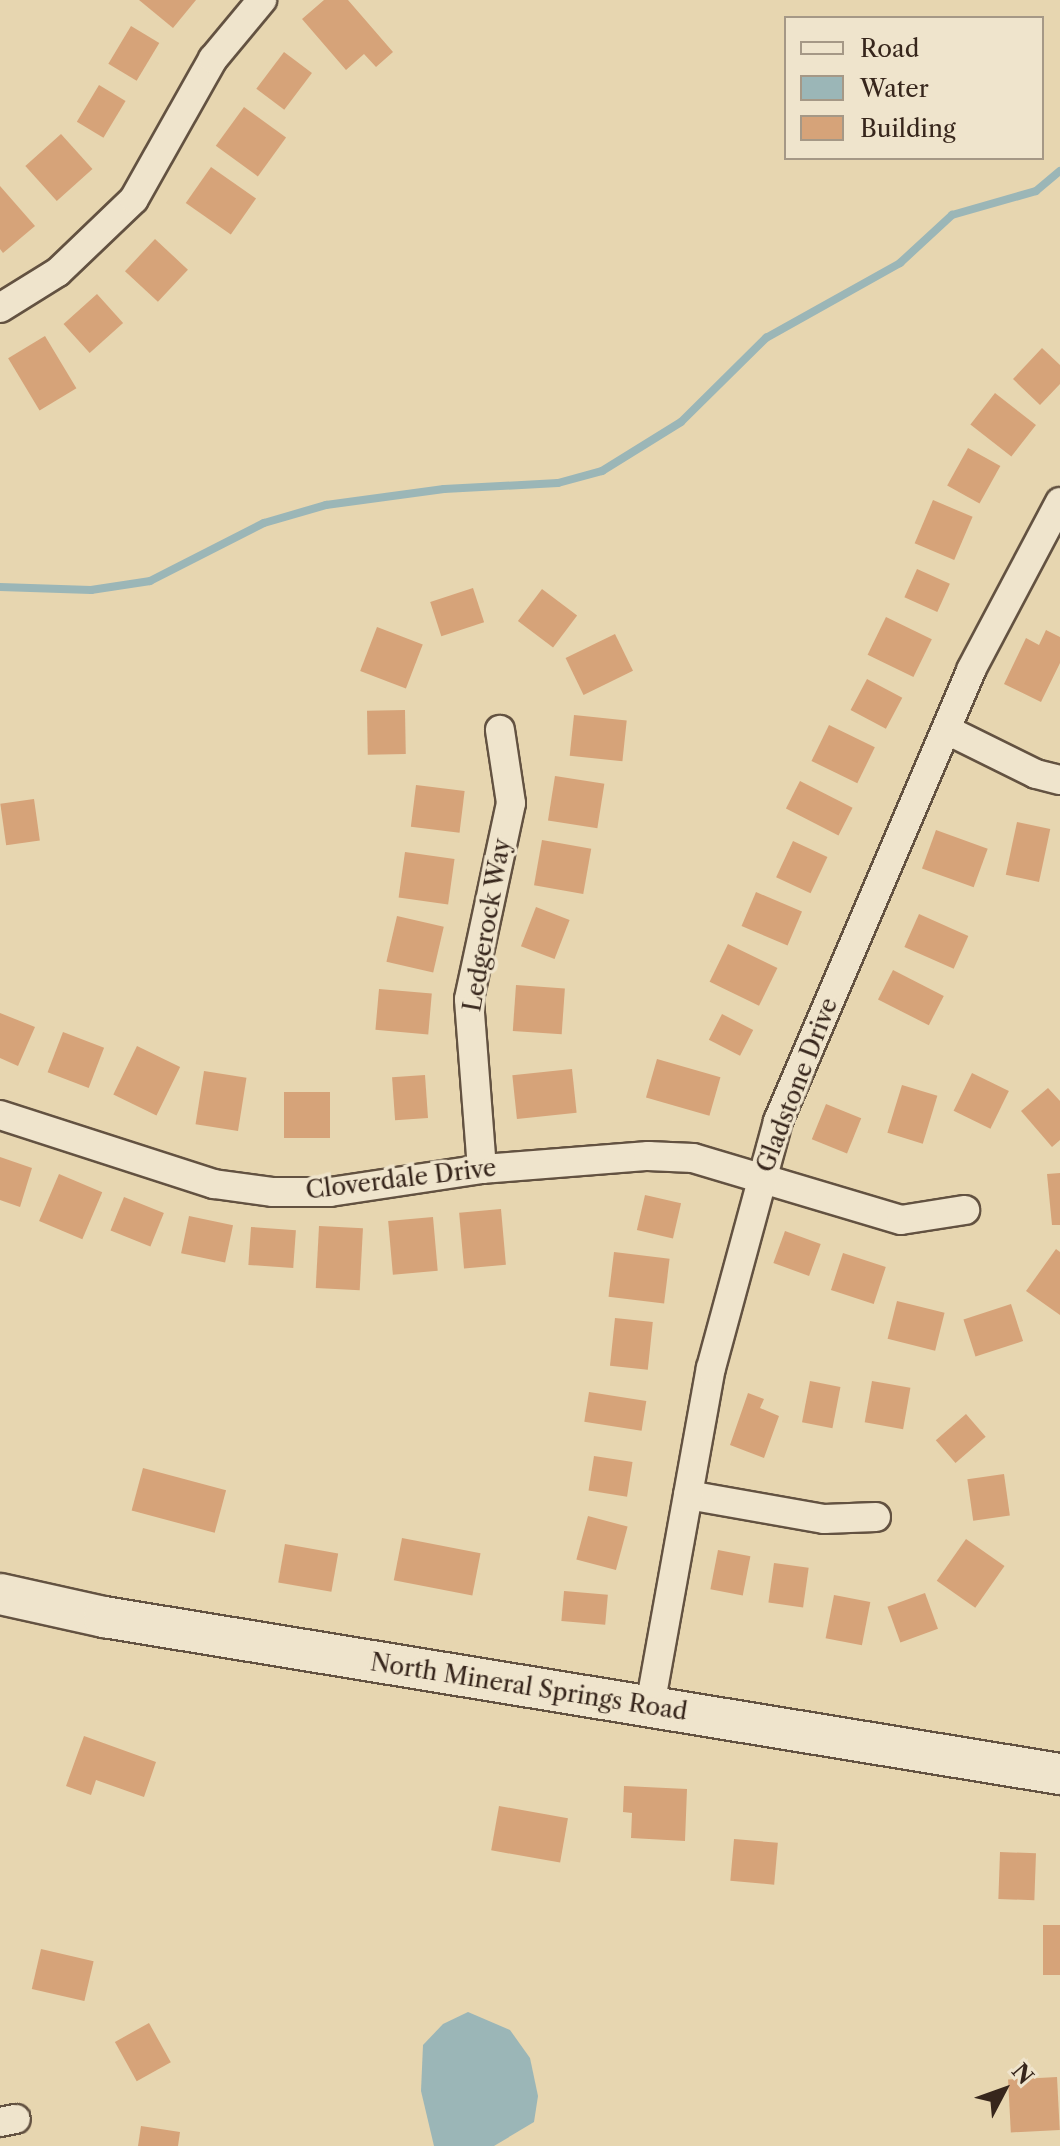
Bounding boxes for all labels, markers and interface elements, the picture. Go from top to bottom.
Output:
legend [784,16,1044,160]
text: Road [860,34,919,63]
text: Water [860,74,929,103]
text: Building [860,114,956,143]
street label: Ledgerock Way [457,835,517,1015]
street label: Gladstone Drive [751,994,843,1176]
street label: Cloverdale Drive [304,1153,498,1205]
street label: North Mineral Springs Road [368,1648,690,1726]
north arrow [964,2050,1044,2130]
text: N [1006,2058,1039,2090]

